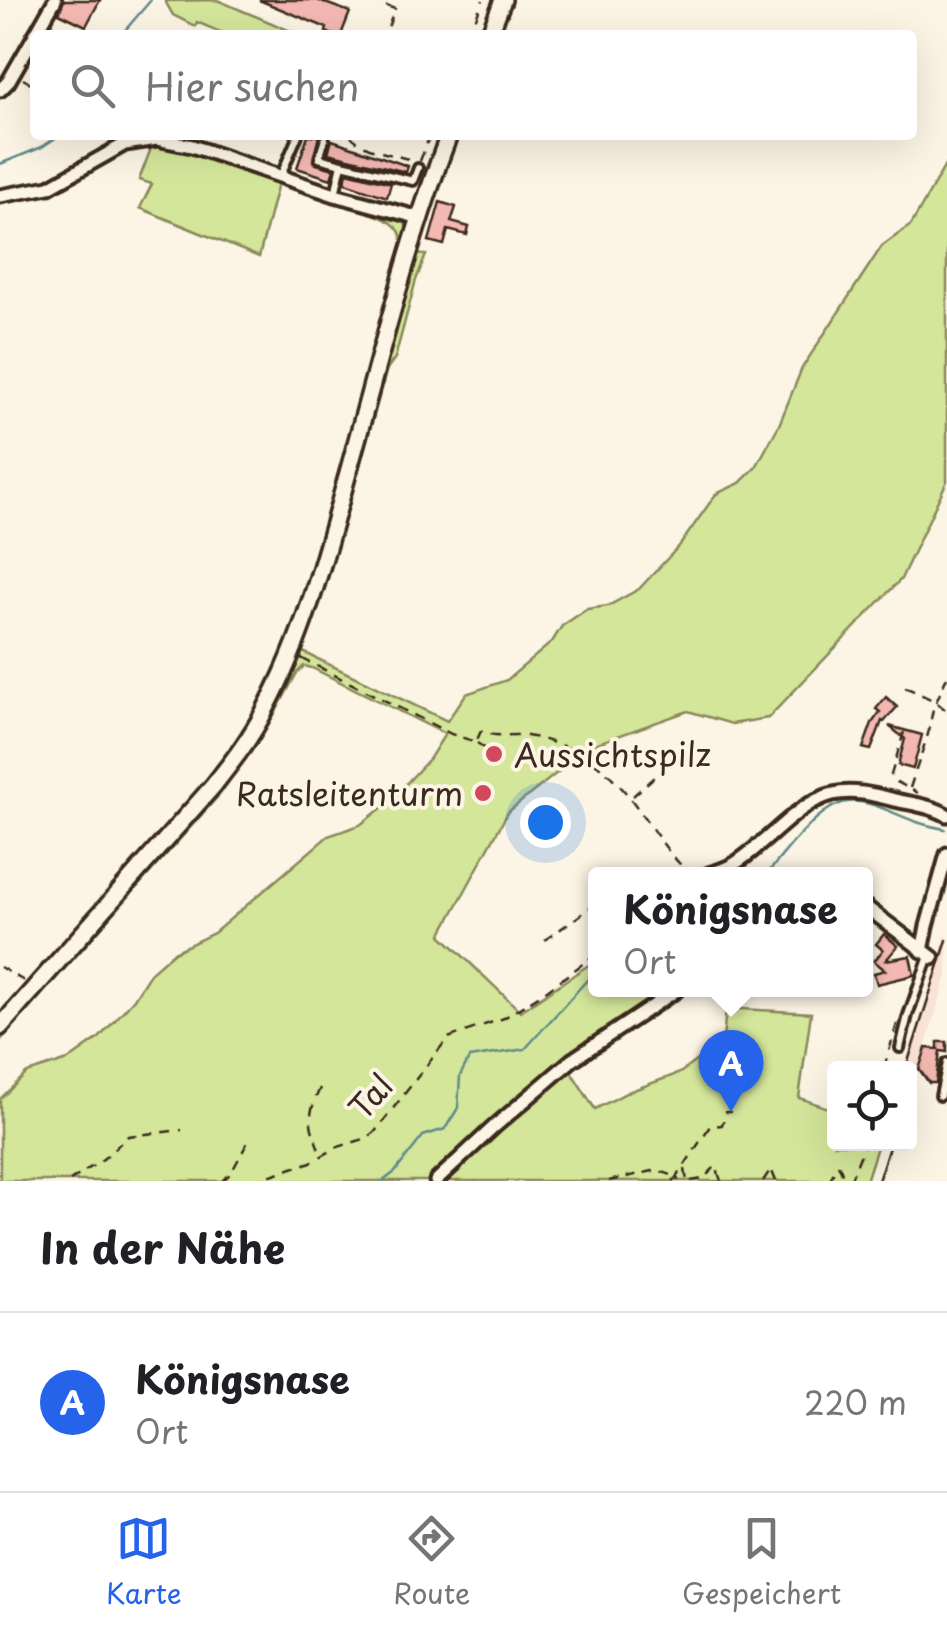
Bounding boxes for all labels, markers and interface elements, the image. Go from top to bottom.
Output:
search box [30,30,917,140]
text: Hier suchen [145,57,359,114]
icon: search [65,58,120,113]
place label: Aussichtspilz [514,730,711,778]
marker: Aussichtspilz [483,743,505,765]
place label: Ratsleitenturm [236,769,463,817]
marker: Ratsleitenturm [472,782,494,804]
your location [520,797,571,848]
popup [588,867,873,997]
text: Königsnase [623,880,838,937]
text: Ort [623,937,676,985]
pin: A [698,1030,764,1112]
map controls [827,1061,917,1151]
button: locate [827,1061,917,1151]
street label: Tal [336,1062,404,1130]
text: In der Nähe [40,1215,285,1278]
text: Königsnase [135,1350,350,1407]
text: A [60,1378,85,1426]
text: 220 m [804,1378,907,1426]
text: Ort [135,1407,188,1455]
tab: Karte [106,1511,182,1614]
tab: Route [393,1511,470,1614]
tab: Gespeichert [682,1511,841,1614]

